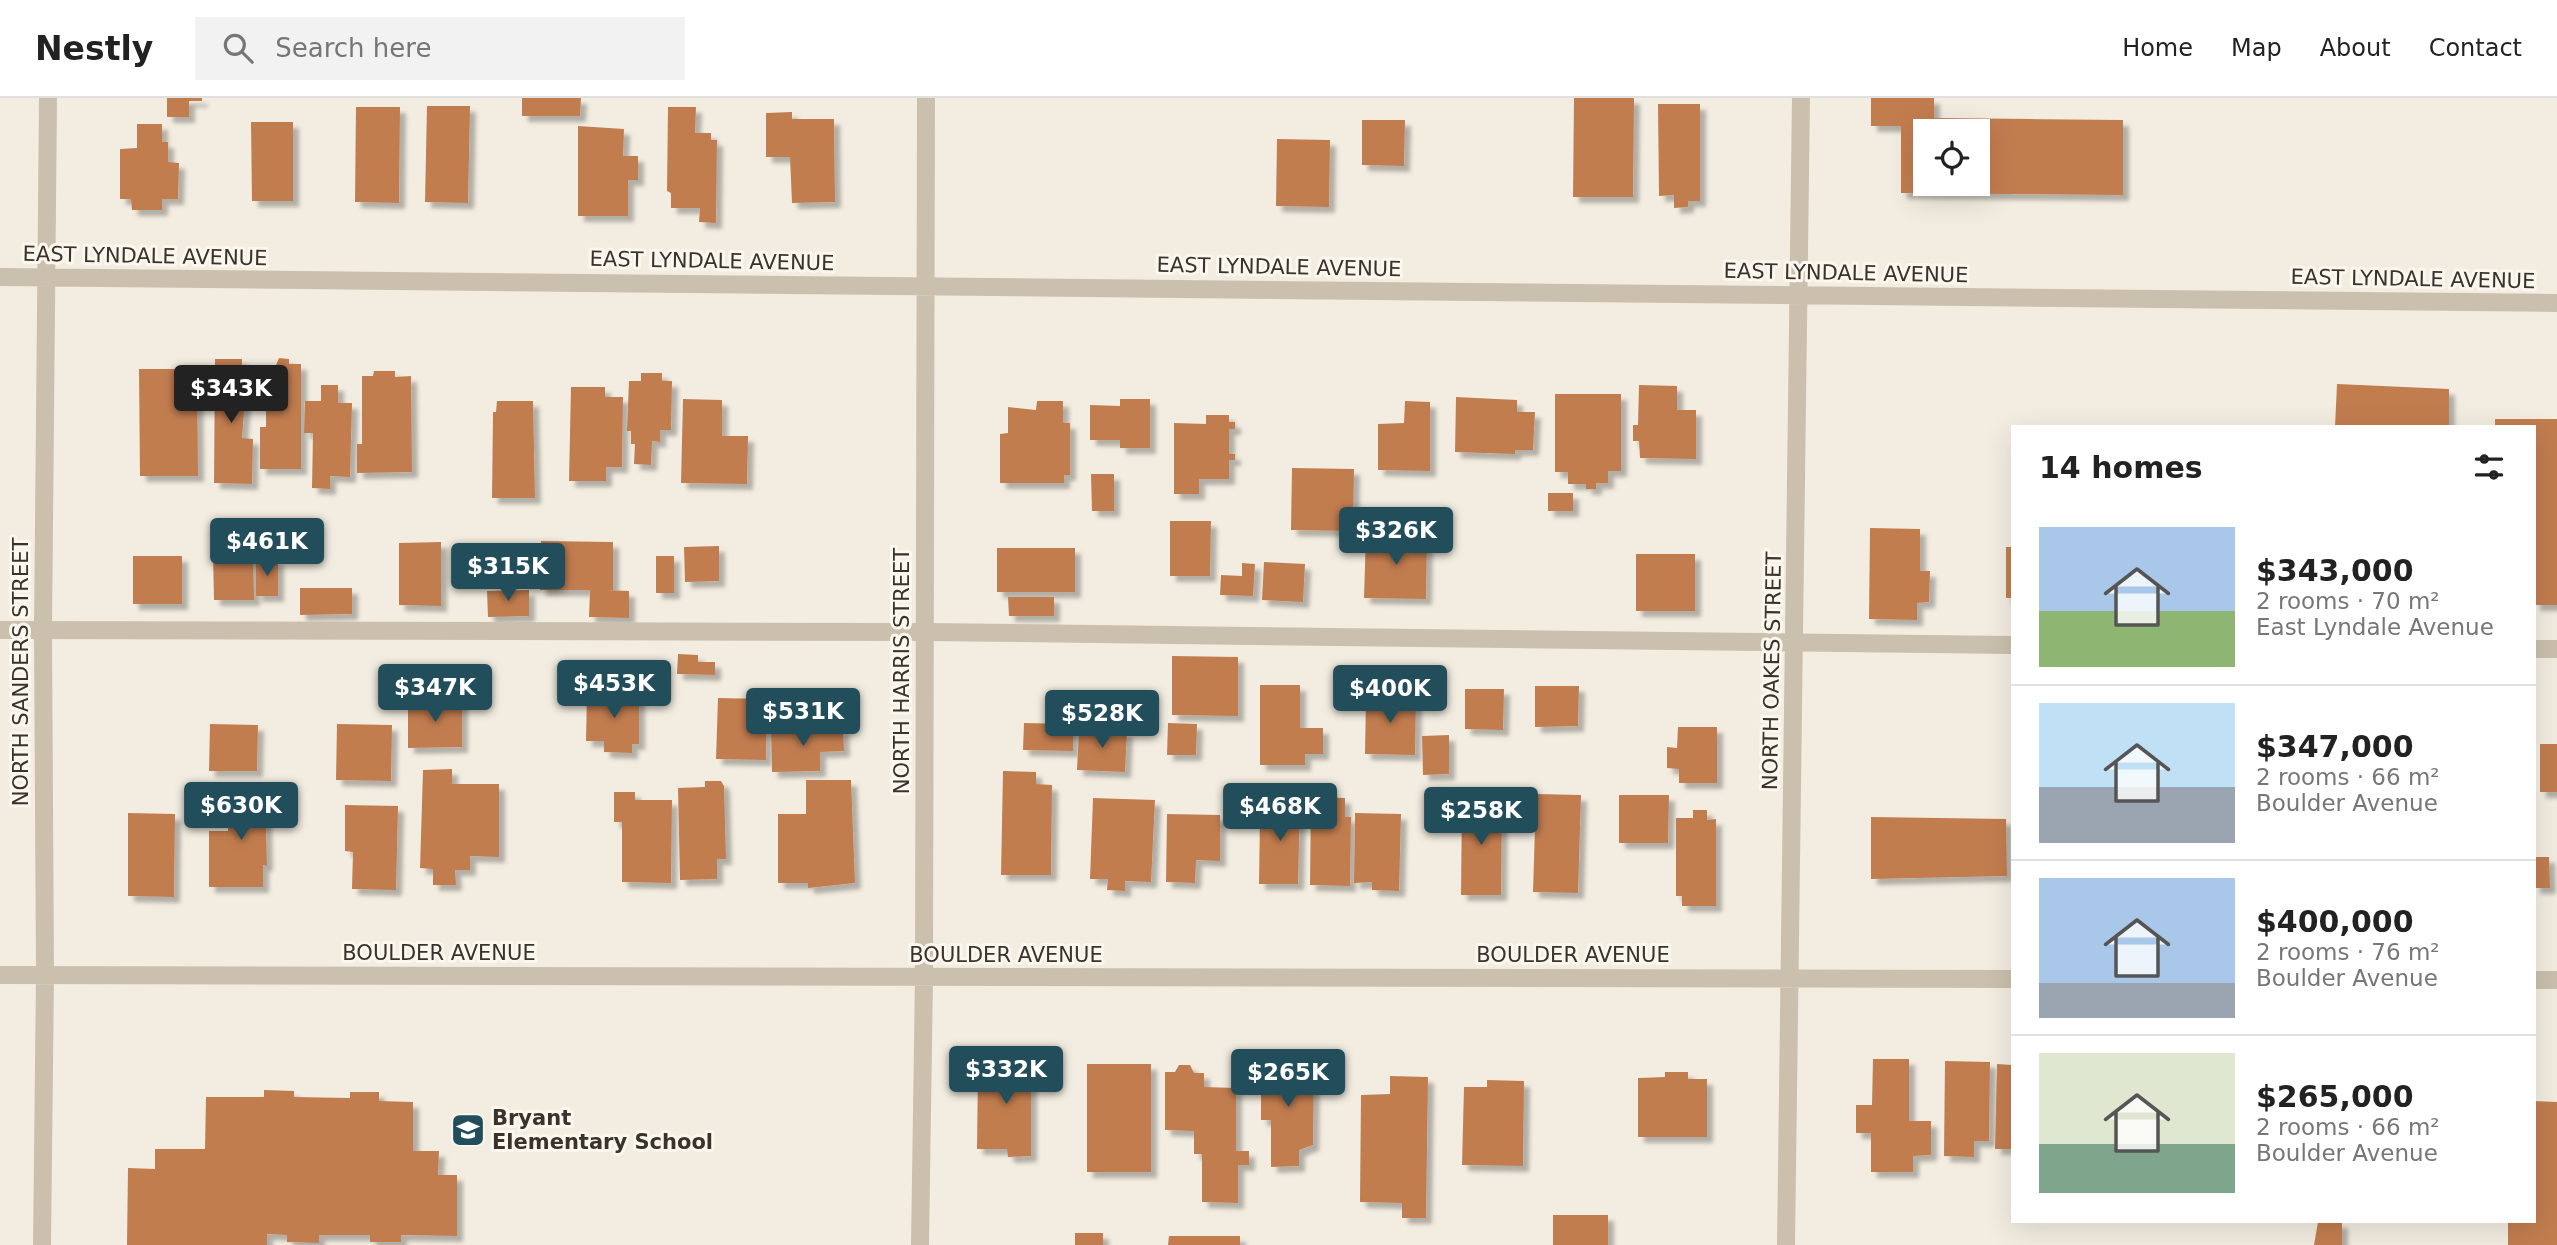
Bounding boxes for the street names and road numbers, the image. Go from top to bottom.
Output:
street label: EAST LYNDALE AVENUE [22,242,268,270]
street label: EAST LYNDALE AVENUE [589,247,835,275]
street label: EAST LYNDALE AVENUE [1156,253,1402,281]
street label: EAST LYNDALE AVENUE [1723,259,1969,287]
street label: EAST LYNDALE AVENUE [2290,265,2536,293]
street label: NORTH SANDERS STREET [9,538,33,806]
street label: NORTH HARRIS STREET [890,548,914,794]
street label: NORTH OAKES STREET [1758,551,1786,790]
street label: BOULDER AVENUE [342,941,536,965]
street label: BOULDER AVENUE [909,943,1103,967]
street label: BOULDER AVENUE [1476,943,1670,967]

